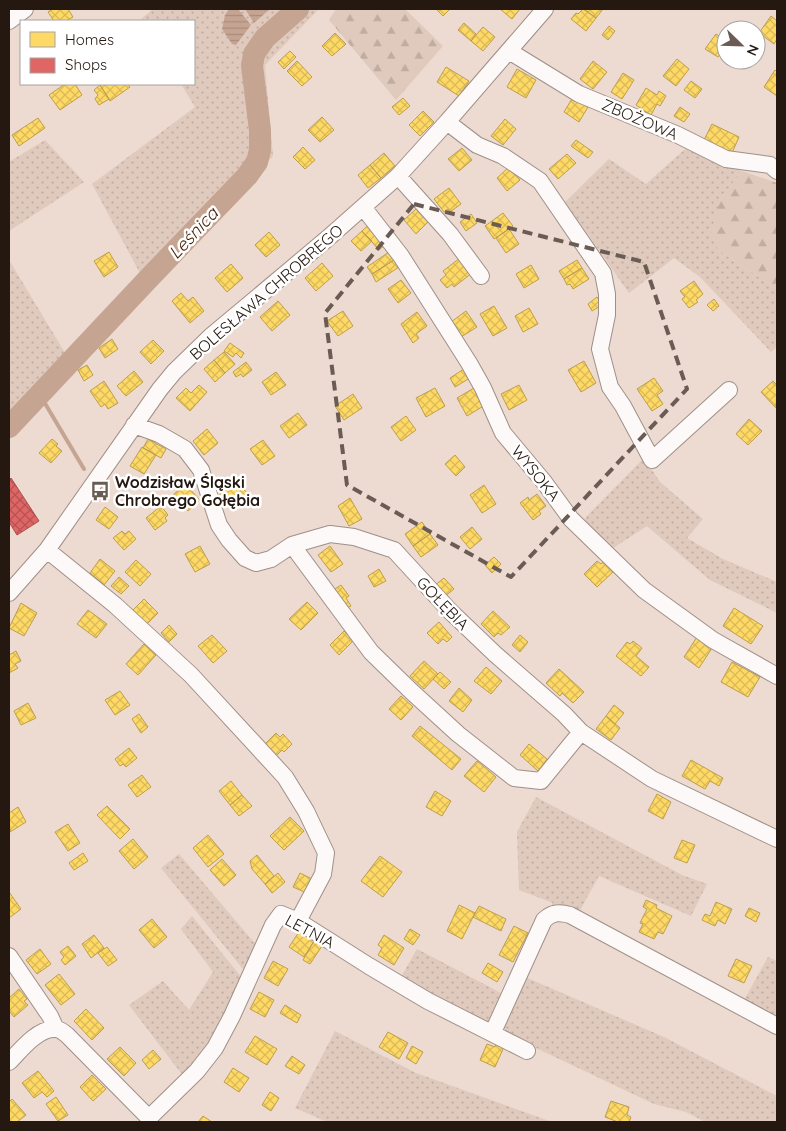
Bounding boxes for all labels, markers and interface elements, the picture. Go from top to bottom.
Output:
legend [20,20,195,85]
north arrow [716,20,766,70]
text: Homes [65,30,114,49]
text: N [743,42,763,58]
text: Shops [65,55,107,74]
street label: ZBOŻOWA [599,94,681,144]
water label: Leśnica [163,201,224,264]
street label: BOLESŁAWA CHROBREGO [185,220,347,364]
street label: WYSOKA [507,441,565,505]
place label: Wodzisław Śląski Chrobrego Gołębia [115,472,260,510]
bus stop icon: Wodzisław Śląski Chrobrego Gołębia [89,480,111,502]
street label: GOŁĘBIA [413,572,473,634]
street label: LETNIA [282,910,338,952]

